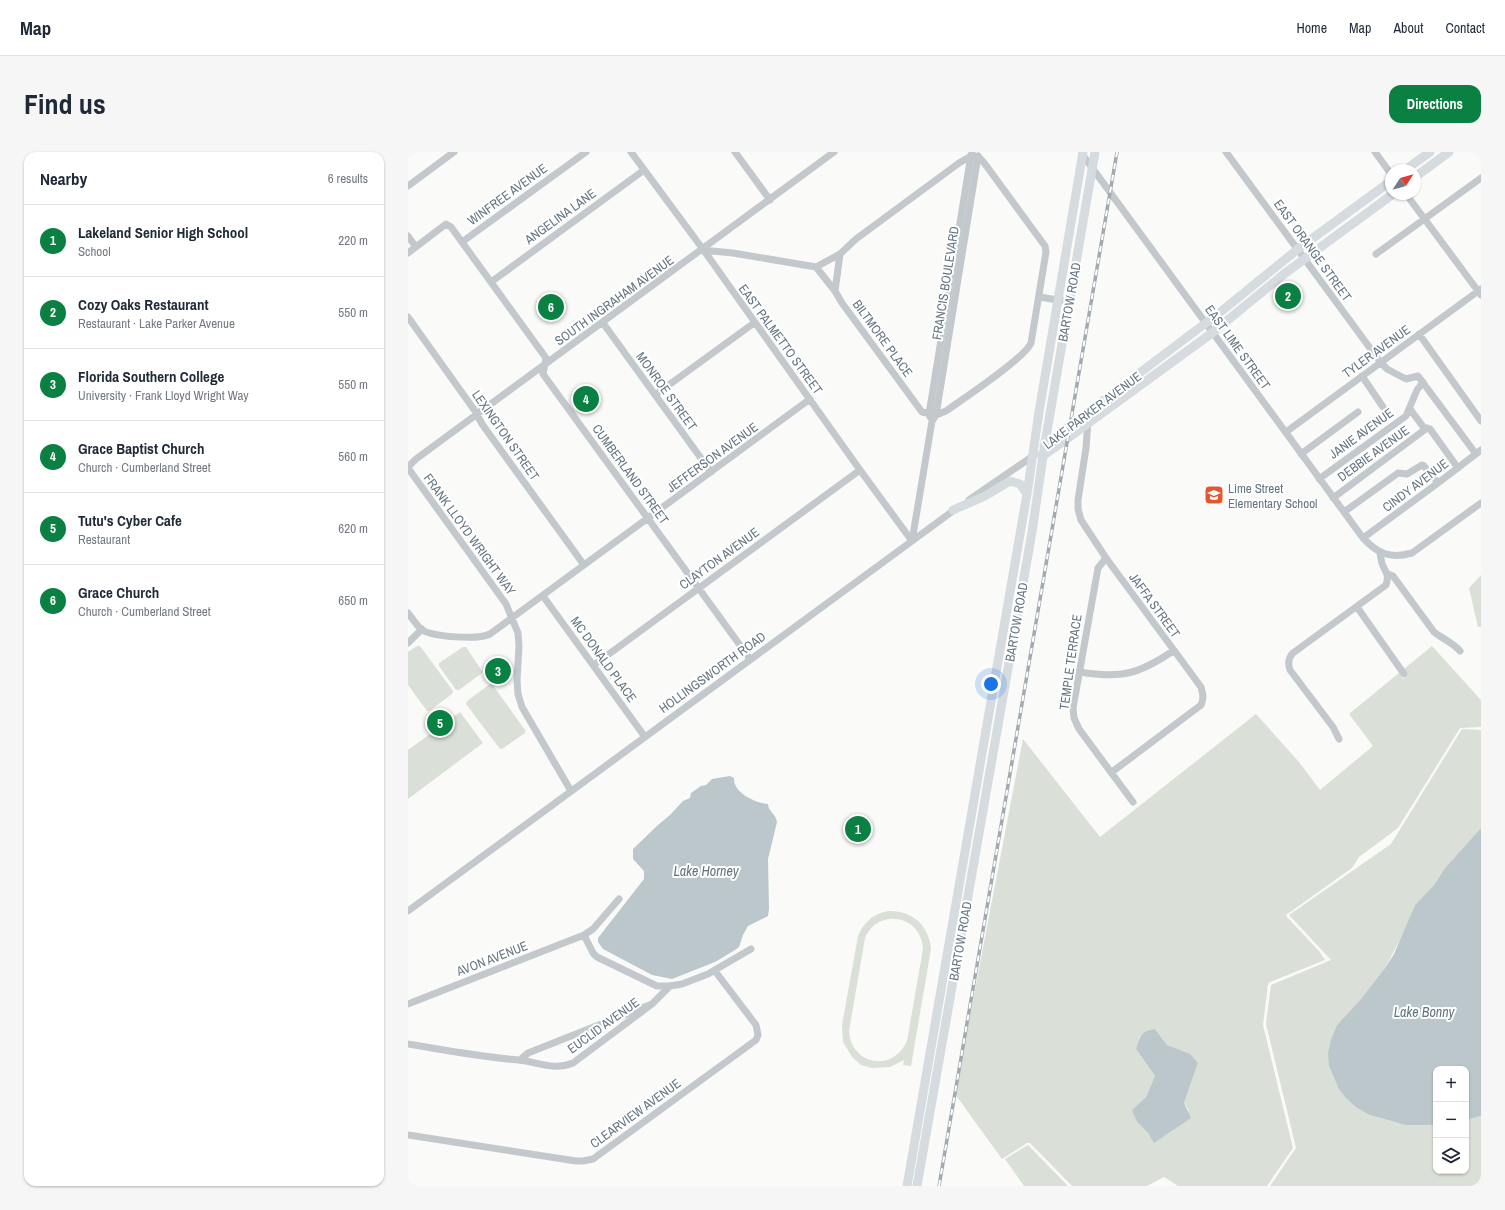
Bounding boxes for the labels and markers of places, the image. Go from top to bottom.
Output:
pin: 2 [1275,281,1301,311]
pin: 6 [538,292,564,322]
pin: 4 [573,384,599,414]
place label: Lime Street Elementary School [1228,480,1317,512]
school or university icon: Lime Street Elementary School [1203,484,1225,506]
pin: 3 [485,656,511,686]
pin: 5 [427,708,453,738]
pin: 1 [845,814,871,844]

